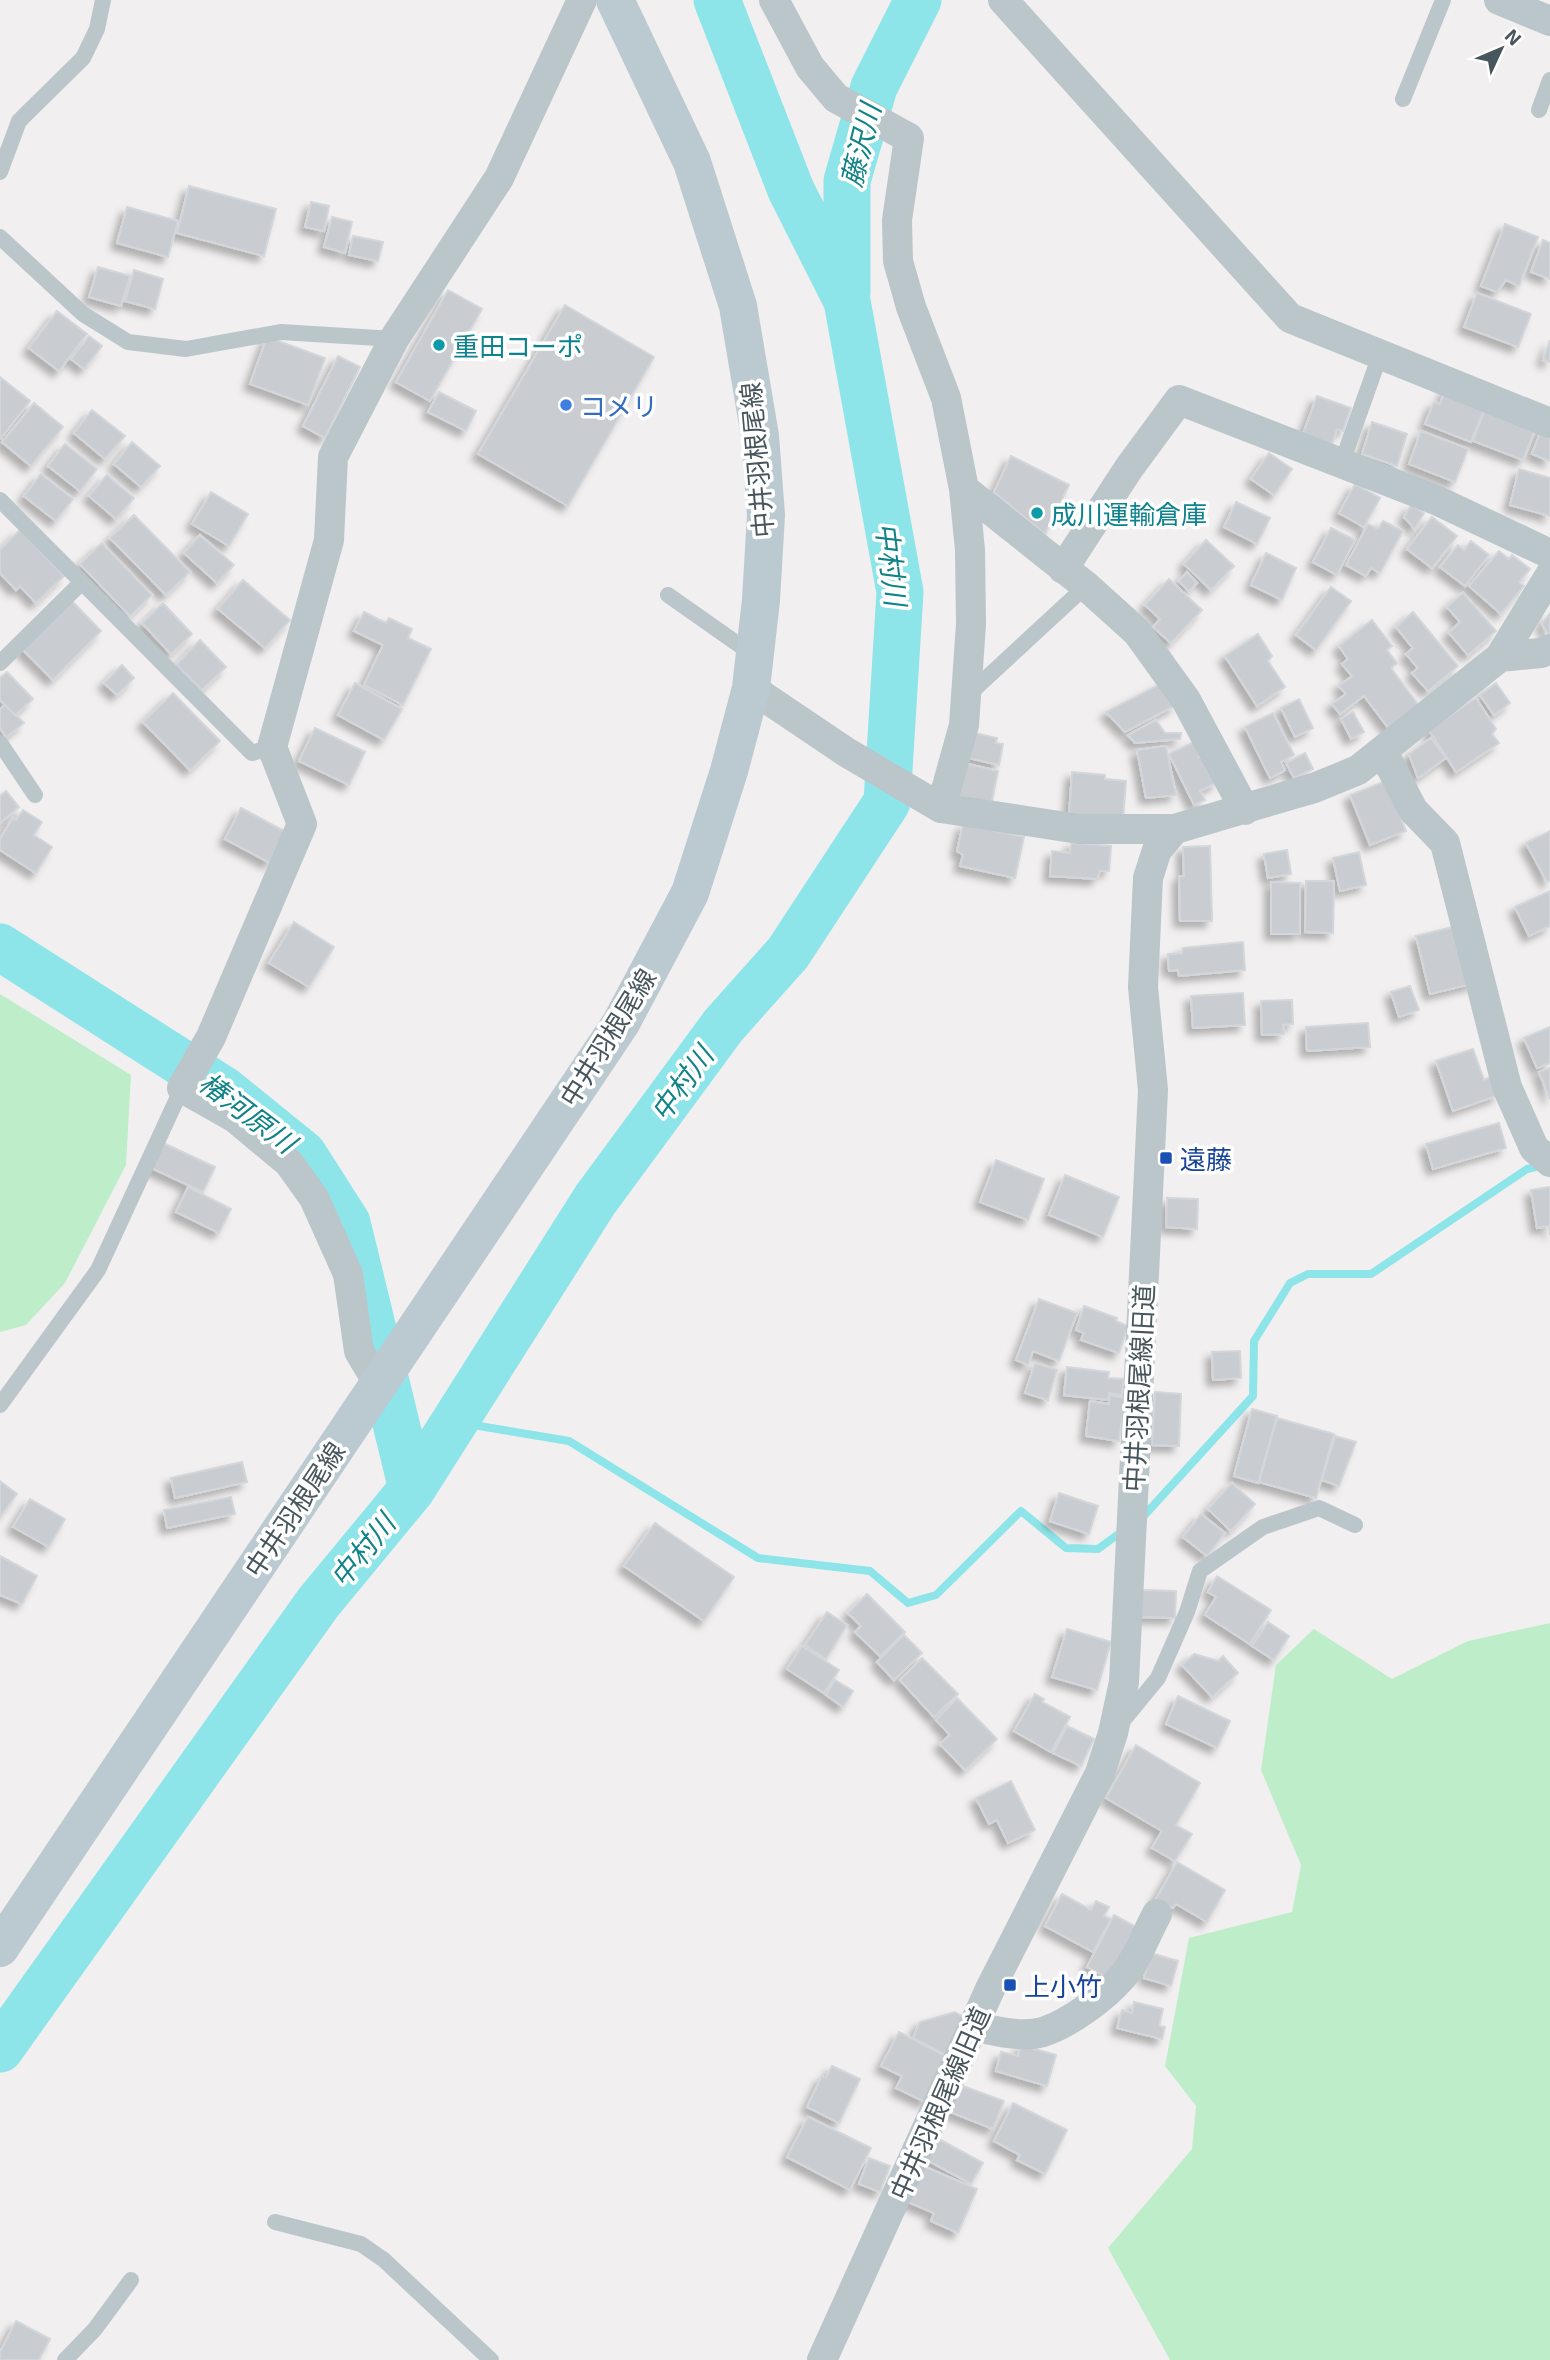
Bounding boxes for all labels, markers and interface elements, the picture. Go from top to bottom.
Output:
north arrow [1466,14,1536,84]
text: N [1501,24,1527,50]
water label: 藤沢川 [833,97,887,190]
place label: 重田コーポ [453,330,583,361]
marker: 重田コーポ [431,337,447,353]
street label: 中井羽根尾線 [734,381,778,539]
place label: コメリ [580,390,658,421]
marker: コメリ [558,397,574,413]
place label: 成川運輸倉庫 [1051,498,1207,529]
marker: 成川運輸倉庫 [1029,505,1045,521]
water label: 中村川 [870,520,914,611]
street label: 中井羽根尾線 [553,963,661,1111]
water label: 中村川 [643,1037,721,1127]
water label: 椿河原川 [193,1065,305,1161]
place label: 遠藤 [1180,1143,1232,1174]
marker: 遠藤 [1158,1150,1174,1166]
street label: 中井羽根尾線旧道 [1117,1283,1159,1493]
street label: 中井羽根尾線 [238,1436,350,1582]
water label: 中村川 [322,1504,404,1593]
place label: 上小竹 [1024,1970,1102,2001]
marker: 上小竹 [1002,1977,1018,1993]
street label: 中井羽根尾線旧道 [883,2002,995,2204]

